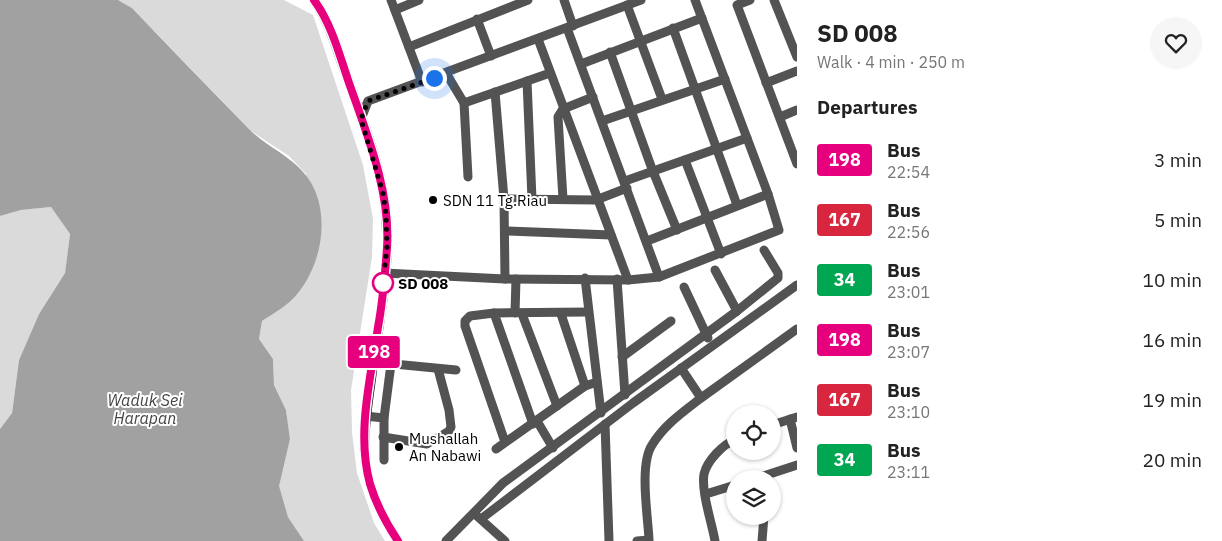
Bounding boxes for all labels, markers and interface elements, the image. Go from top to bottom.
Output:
text: SD 008 [817,17,898,49]
button: heart [1150,17,1202,69]
text: Walk · 4 min · 250 m [817,52,965,72]
your location [422,66,447,91]
text: Departures [817,95,917,119]
text: Bus [887,138,921,162]
text: 198 [828,148,861,171]
text: 3 min [1154,148,1202,172]
text: 22:54 [887,162,930,182]
place label: SDN 11 Tg.Riau [443,191,547,210]
marker: SDN 11 Tg.Riau [427,194,439,206]
text: Bus [887,198,921,222]
text: 167 [828,208,861,231]
text: 5 min [1154,208,1202,232]
text: 22:56 [887,222,930,242]
text: Bus [887,258,921,282]
text: 34 [834,268,855,291]
text: 10 min [1143,268,1202,292]
marker: SD 008 [372,272,394,294]
place label: SD 008 [398,274,448,293]
text: 23:01 [887,282,930,302]
text: Bus [887,318,921,342]
text: 198 [828,328,861,351]
text: 16 min [1143,328,1202,352]
line badge: 198 [345,336,403,368]
text: 198 [358,340,390,363]
text: 23:07 [887,342,930,362]
text: Bus [887,378,921,402]
text: 167 [828,388,861,411]
text: 19 min [1143,388,1202,412]
water label: Waduk Sei Harapan [108,390,183,428]
text: 23:10 [887,402,930,422]
map controls [726,405,781,525]
button: locate [726,405,781,460]
place label: Mushallah An Nabawi [409,429,481,465]
text: Bus [887,438,921,462]
marker: Mushallah An Nabawi [393,441,405,453]
text: 34 [834,448,855,471]
text: 20 min [1143,448,1202,472]
text: 23:11 [887,462,930,482]
button: layers [726,470,781,525]

